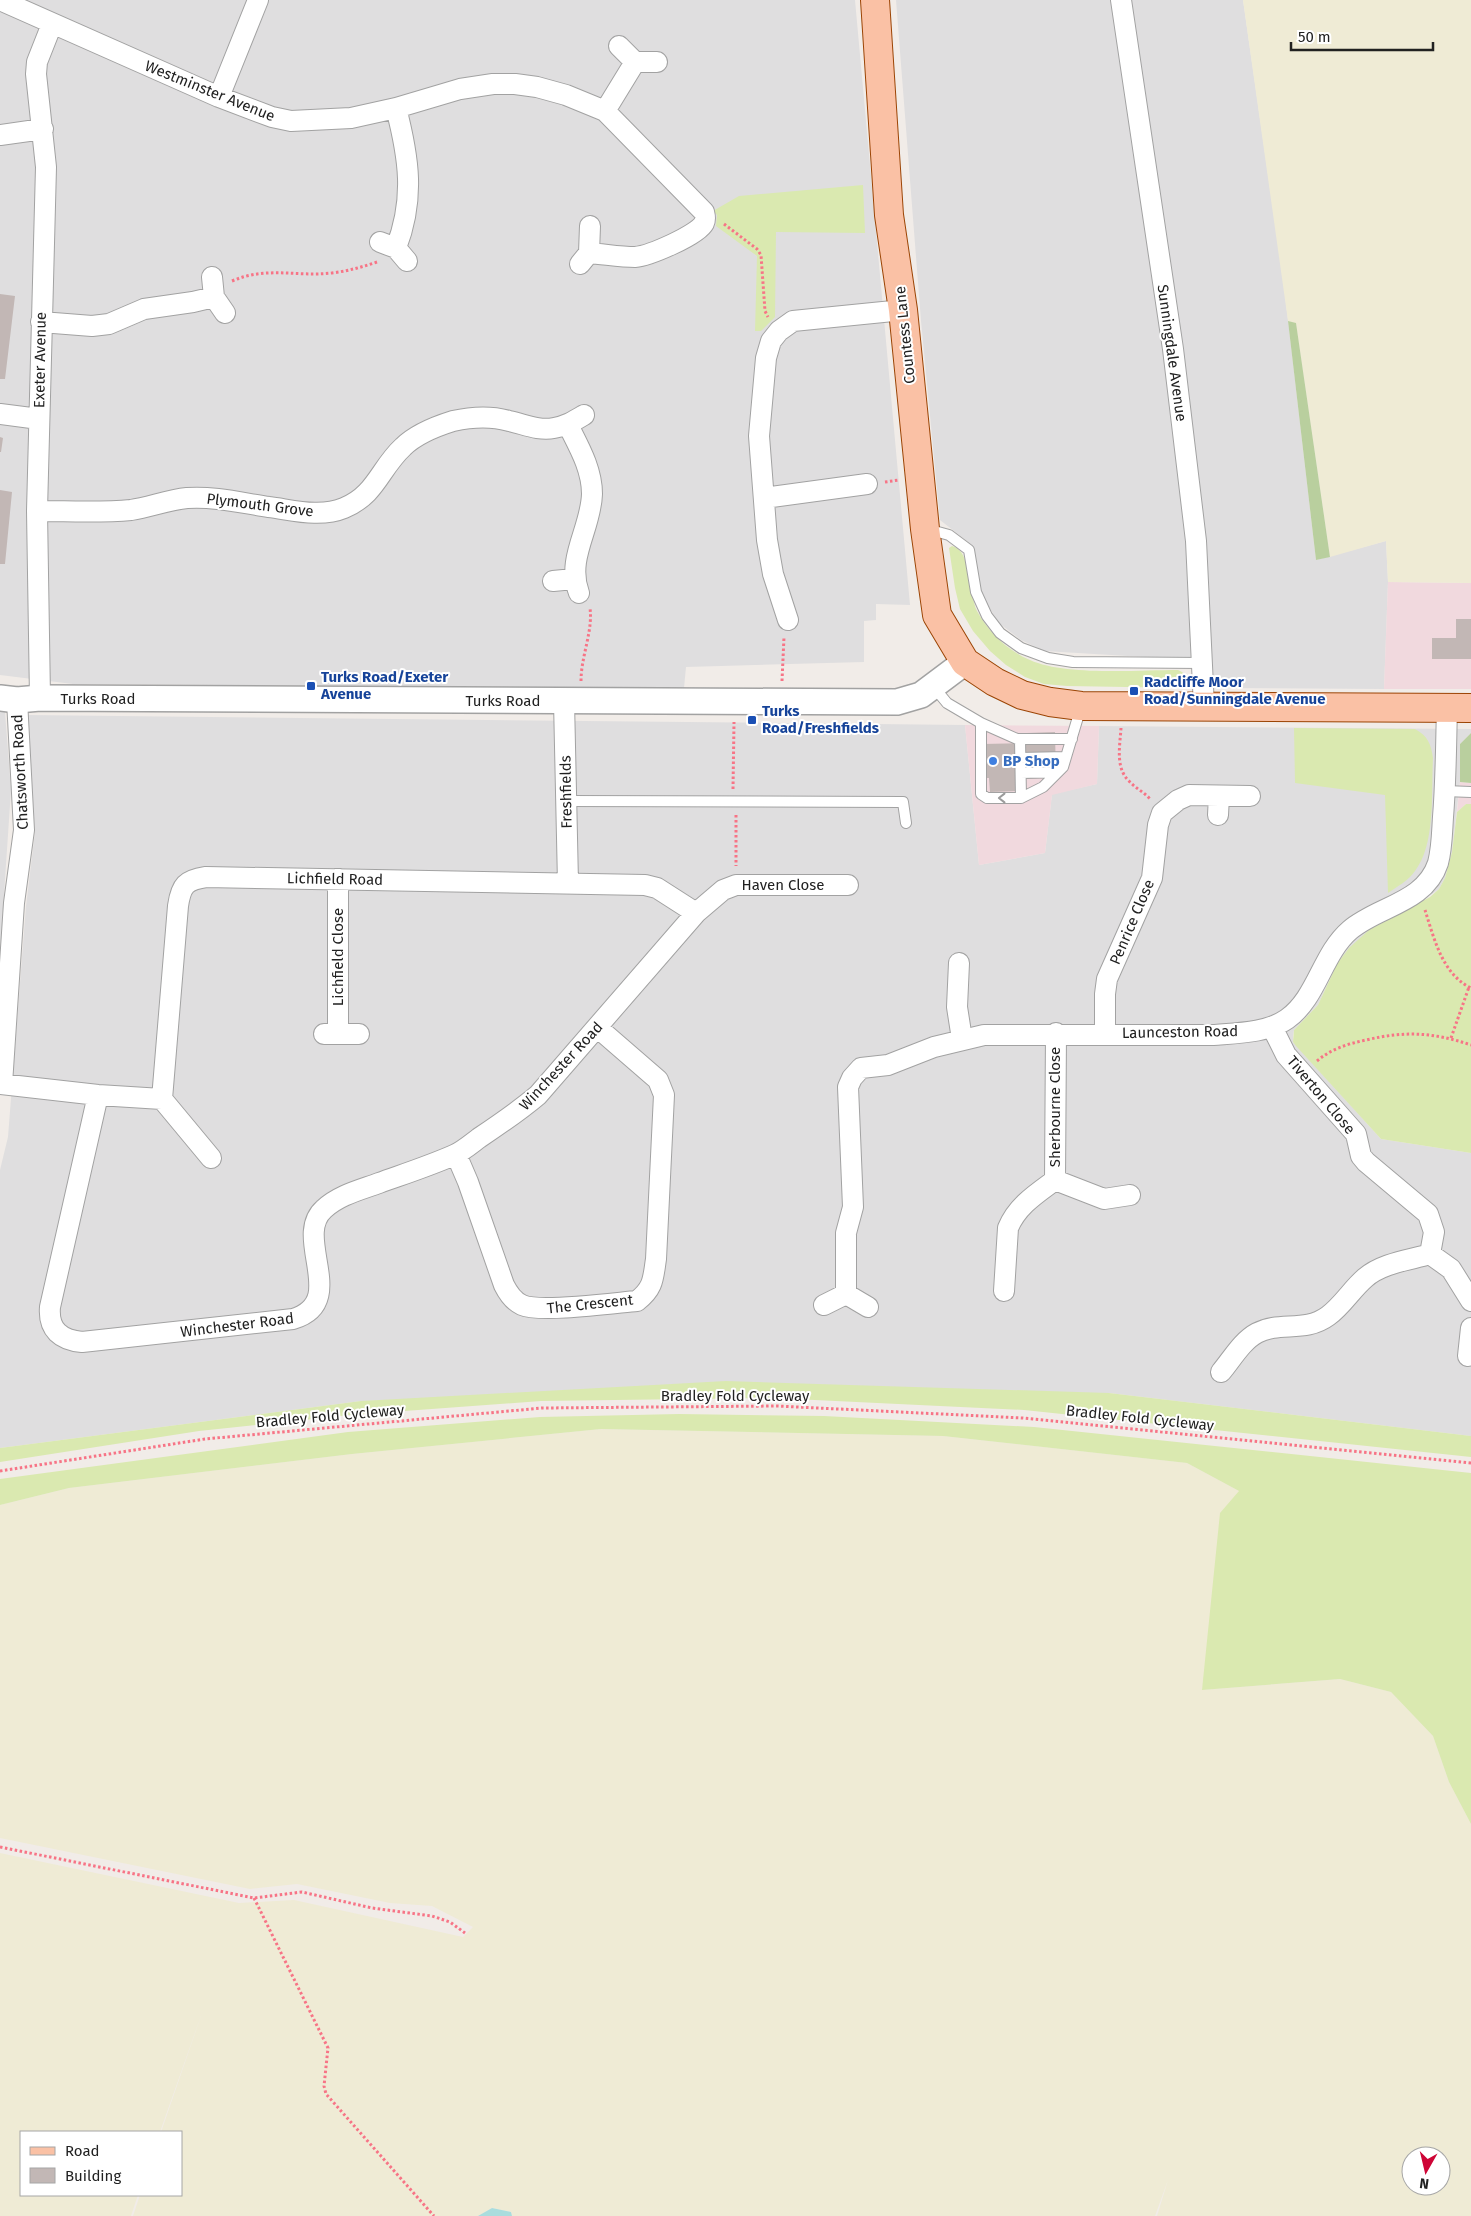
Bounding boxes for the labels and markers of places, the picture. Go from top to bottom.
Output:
place label: Turks Road/Exeter Avenue [320,668,449,703]
place label: Radcliffe Moor Road/Sunningdale Avenue [1144,673,1325,708]
marker: Turks Road/Exeter Avenue [305,680,317,692]
marker: Radcliffe Moor Road/Sunningdale Avenue [1128,685,1140,697]
place label: Turks Road/Freshfields [762,702,879,737]
marker: Turks Road/Freshfields [746,714,758,726]
place label: BP Shop [1003,752,1060,770]
marker: BP Shop [987,755,999,767]

